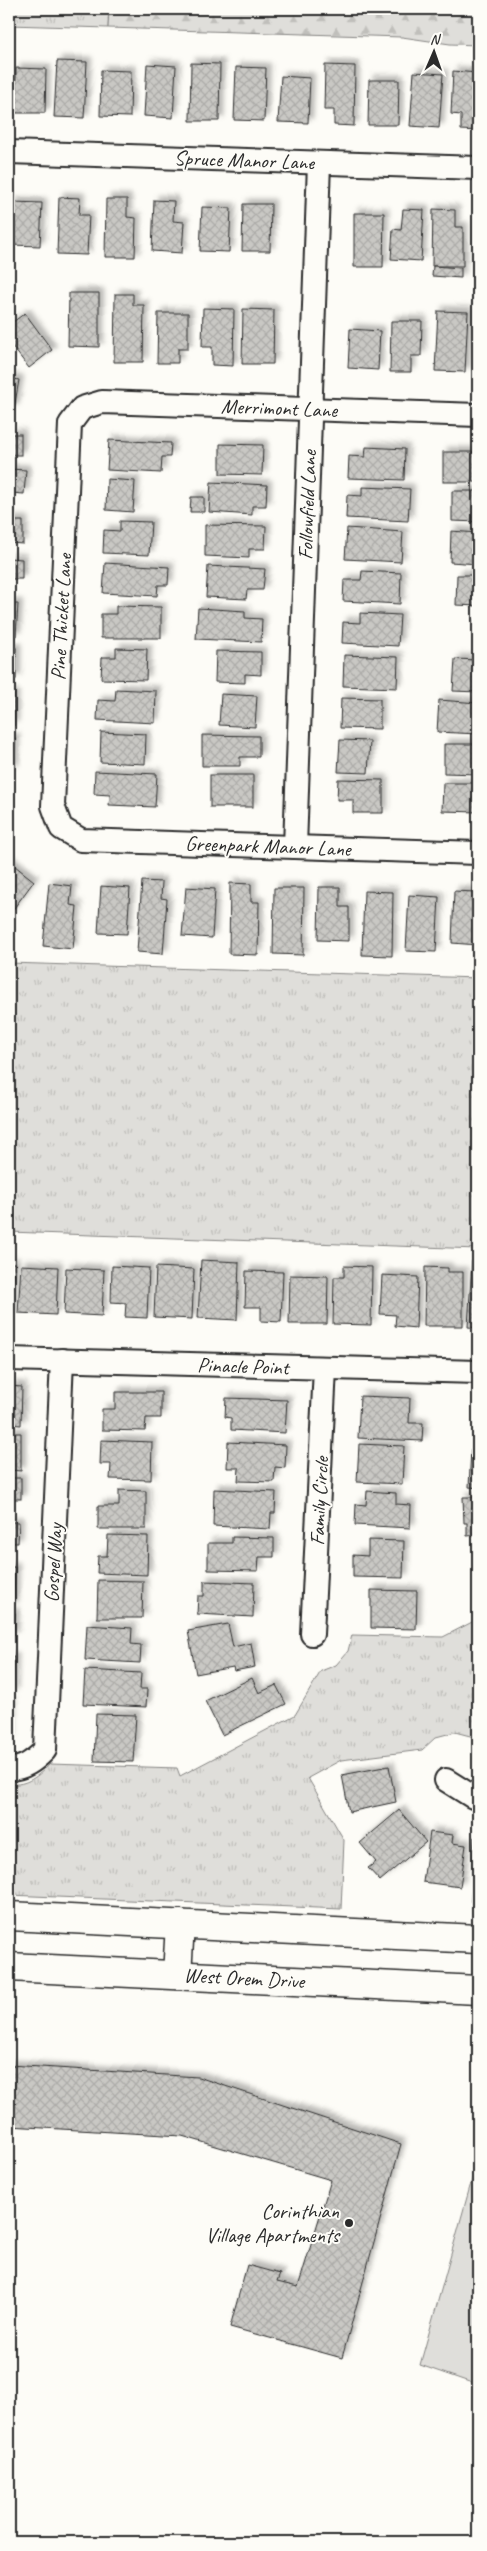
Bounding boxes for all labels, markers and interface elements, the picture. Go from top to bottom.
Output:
north arrow [410,28,460,78]
text: N [430,31,441,48]
street label: Spruce Manor Lane [174,145,316,175]
street label: Merrimont Lane [221,393,339,423]
street label: Followfield Lane [292,449,322,560]
street label: Pine Thicket Lane [45,552,77,681]
street label: Greenpark Manor Lane [185,830,353,862]
street label: Pinacle Point [197,1351,291,1381]
street label: Family Circle [304,1454,334,1546]
street label: Gospel Way [38,1521,68,1603]
street label: West Orem Drive [183,1962,307,1994]
place label: Corinthian Village Apartments [206,2198,341,2248]
marker: Corinthian Village Apartments [343,2217,355,2229]

